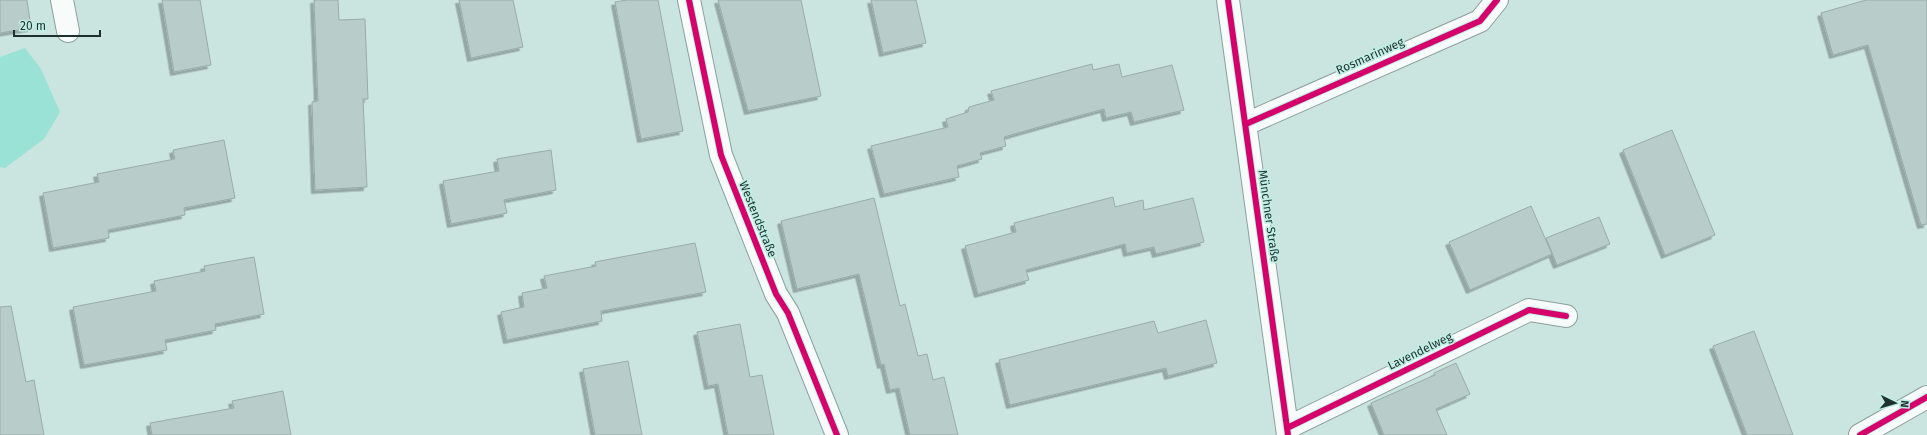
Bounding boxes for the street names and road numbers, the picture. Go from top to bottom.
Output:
street label: Rosmarinweg [1334,34,1407,77]
street label: Münchner Straße [1256,169,1282,263]
street label: Westendstraße [736,179,780,259]
street label: Lavendelweg [1385,329,1455,373]

